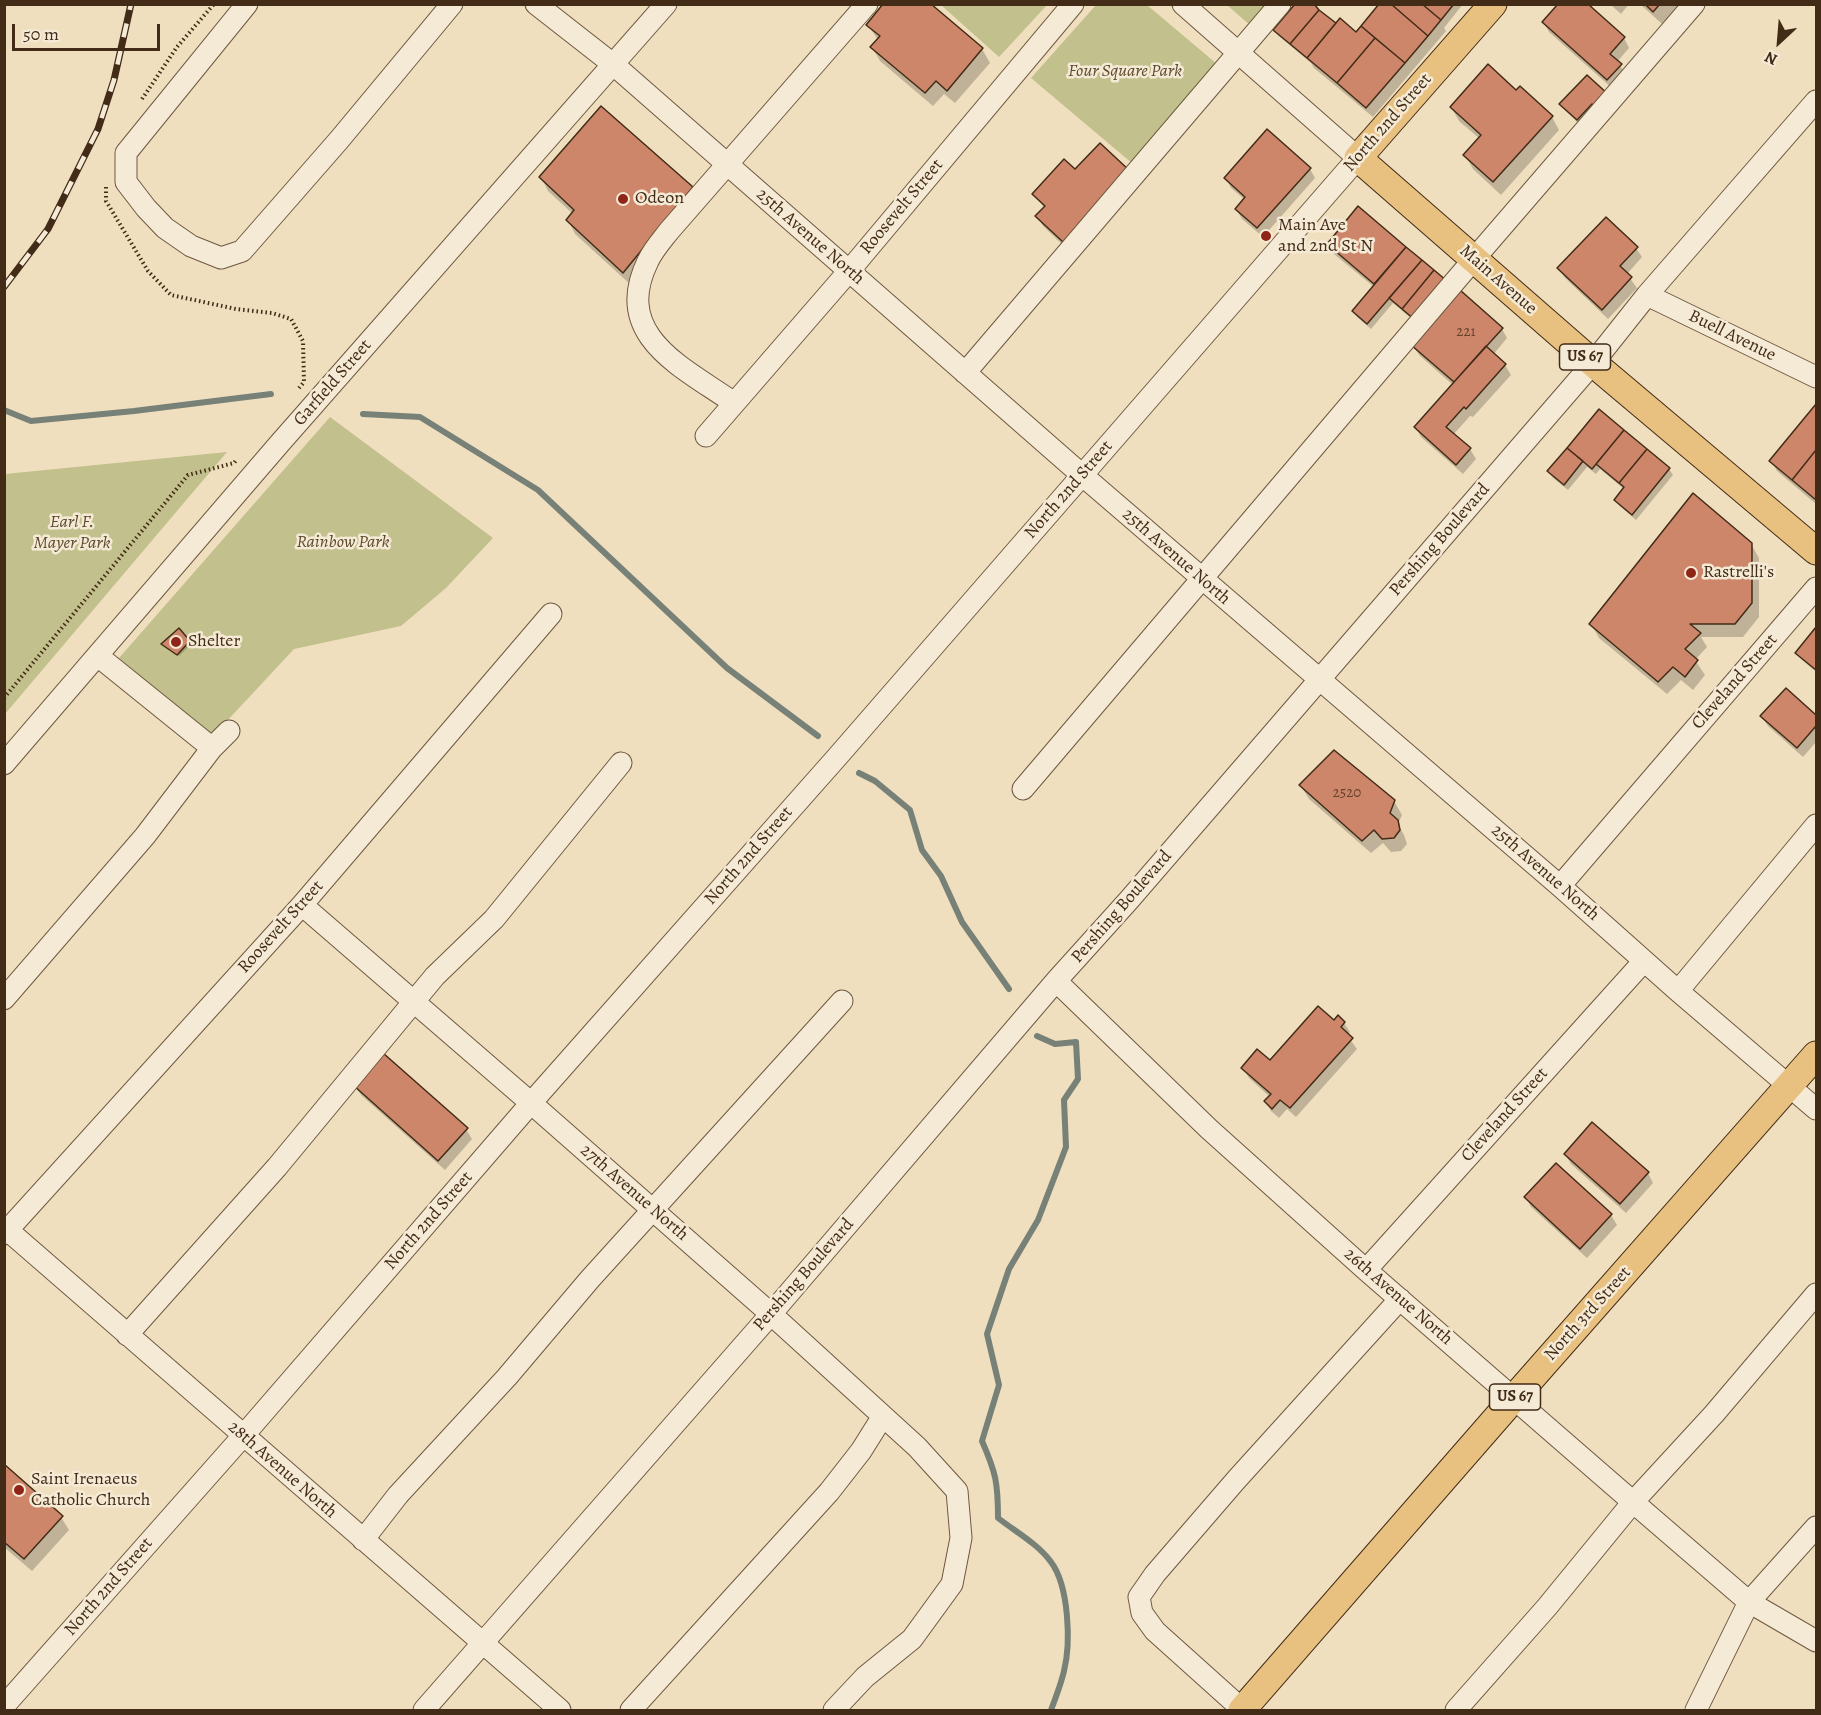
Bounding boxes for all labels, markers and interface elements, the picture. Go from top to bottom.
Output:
scale bar [15,12,164,50]
north arrow [1749,12,1809,72]
text: 50 m [23,22,59,46]
text: N [1761,46,1781,71]
park label: Four Square Park [1068,61,1182,83]
street label: North 2nd Street [1339,69,1437,177]
street label: Roosevelt Street [856,155,948,259]
street label: 25th Avenue North [751,184,869,290]
place label: Odeon [635,188,684,210]
marker: Odeon [616,192,630,206]
place label: Main Ave and 2nd St N [1278,215,1373,258]
marker: Main Ave and 2nd St N [1259,229,1273,243]
street label: Main Avenue [1455,241,1541,319]
street label: Buell Avenue [1685,306,1779,366]
house number: 221 [1456,323,1476,341]
street label: Garfield Street [290,335,376,431]
road number: US 67 [1560,344,1610,370]
street label: North 2nd Street [1020,436,1118,544]
street label: Pershing Boulevard [1385,479,1495,601]
street label: 25th Avenue North [1117,504,1235,610]
park label: Earl F. Mayer Park [33,512,111,554]
park label: Rainbow Park [297,532,389,554]
place label: Rastrelli's [1703,562,1774,584]
marker: Rastrelli's [1684,566,1698,580]
street label: Cleveland Street [1688,630,1782,734]
place label: Shelter [188,631,240,653]
marker: Shelter [169,635,183,649]
house number: 2520 [1333,784,1361,802]
street label: North 2nd Street [700,802,798,910]
street label: 25th Avenue North [1486,820,1604,926]
street label: Pershing Boulevard [1067,846,1177,968]
street label: Roosevelt Street [234,876,328,978]
street label: Cleveland Street [1457,1063,1553,1167]
street label: 27th Avenue North [575,1140,693,1246]
street label: North 2nd Street [380,1167,478,1275]
street label: Pershing Boulevard [749,1214,859,1336]
street label: 26th Avenue North [1339,1244,1457,1350]
street label: North 3rd Street [1540,1262,1636,1366]
road number: US 67 [1490,1384,1540,1410]
street label: 28th Avenue North [223,1417,341,1523]
place label: Saint Irenaeus Catholic Church [31,1469,150,1512]
marker: Saint Irenaeus Catholic Church [12,1483,26,1497]
street label: North 2nd Street [60,1533,158,1641]

